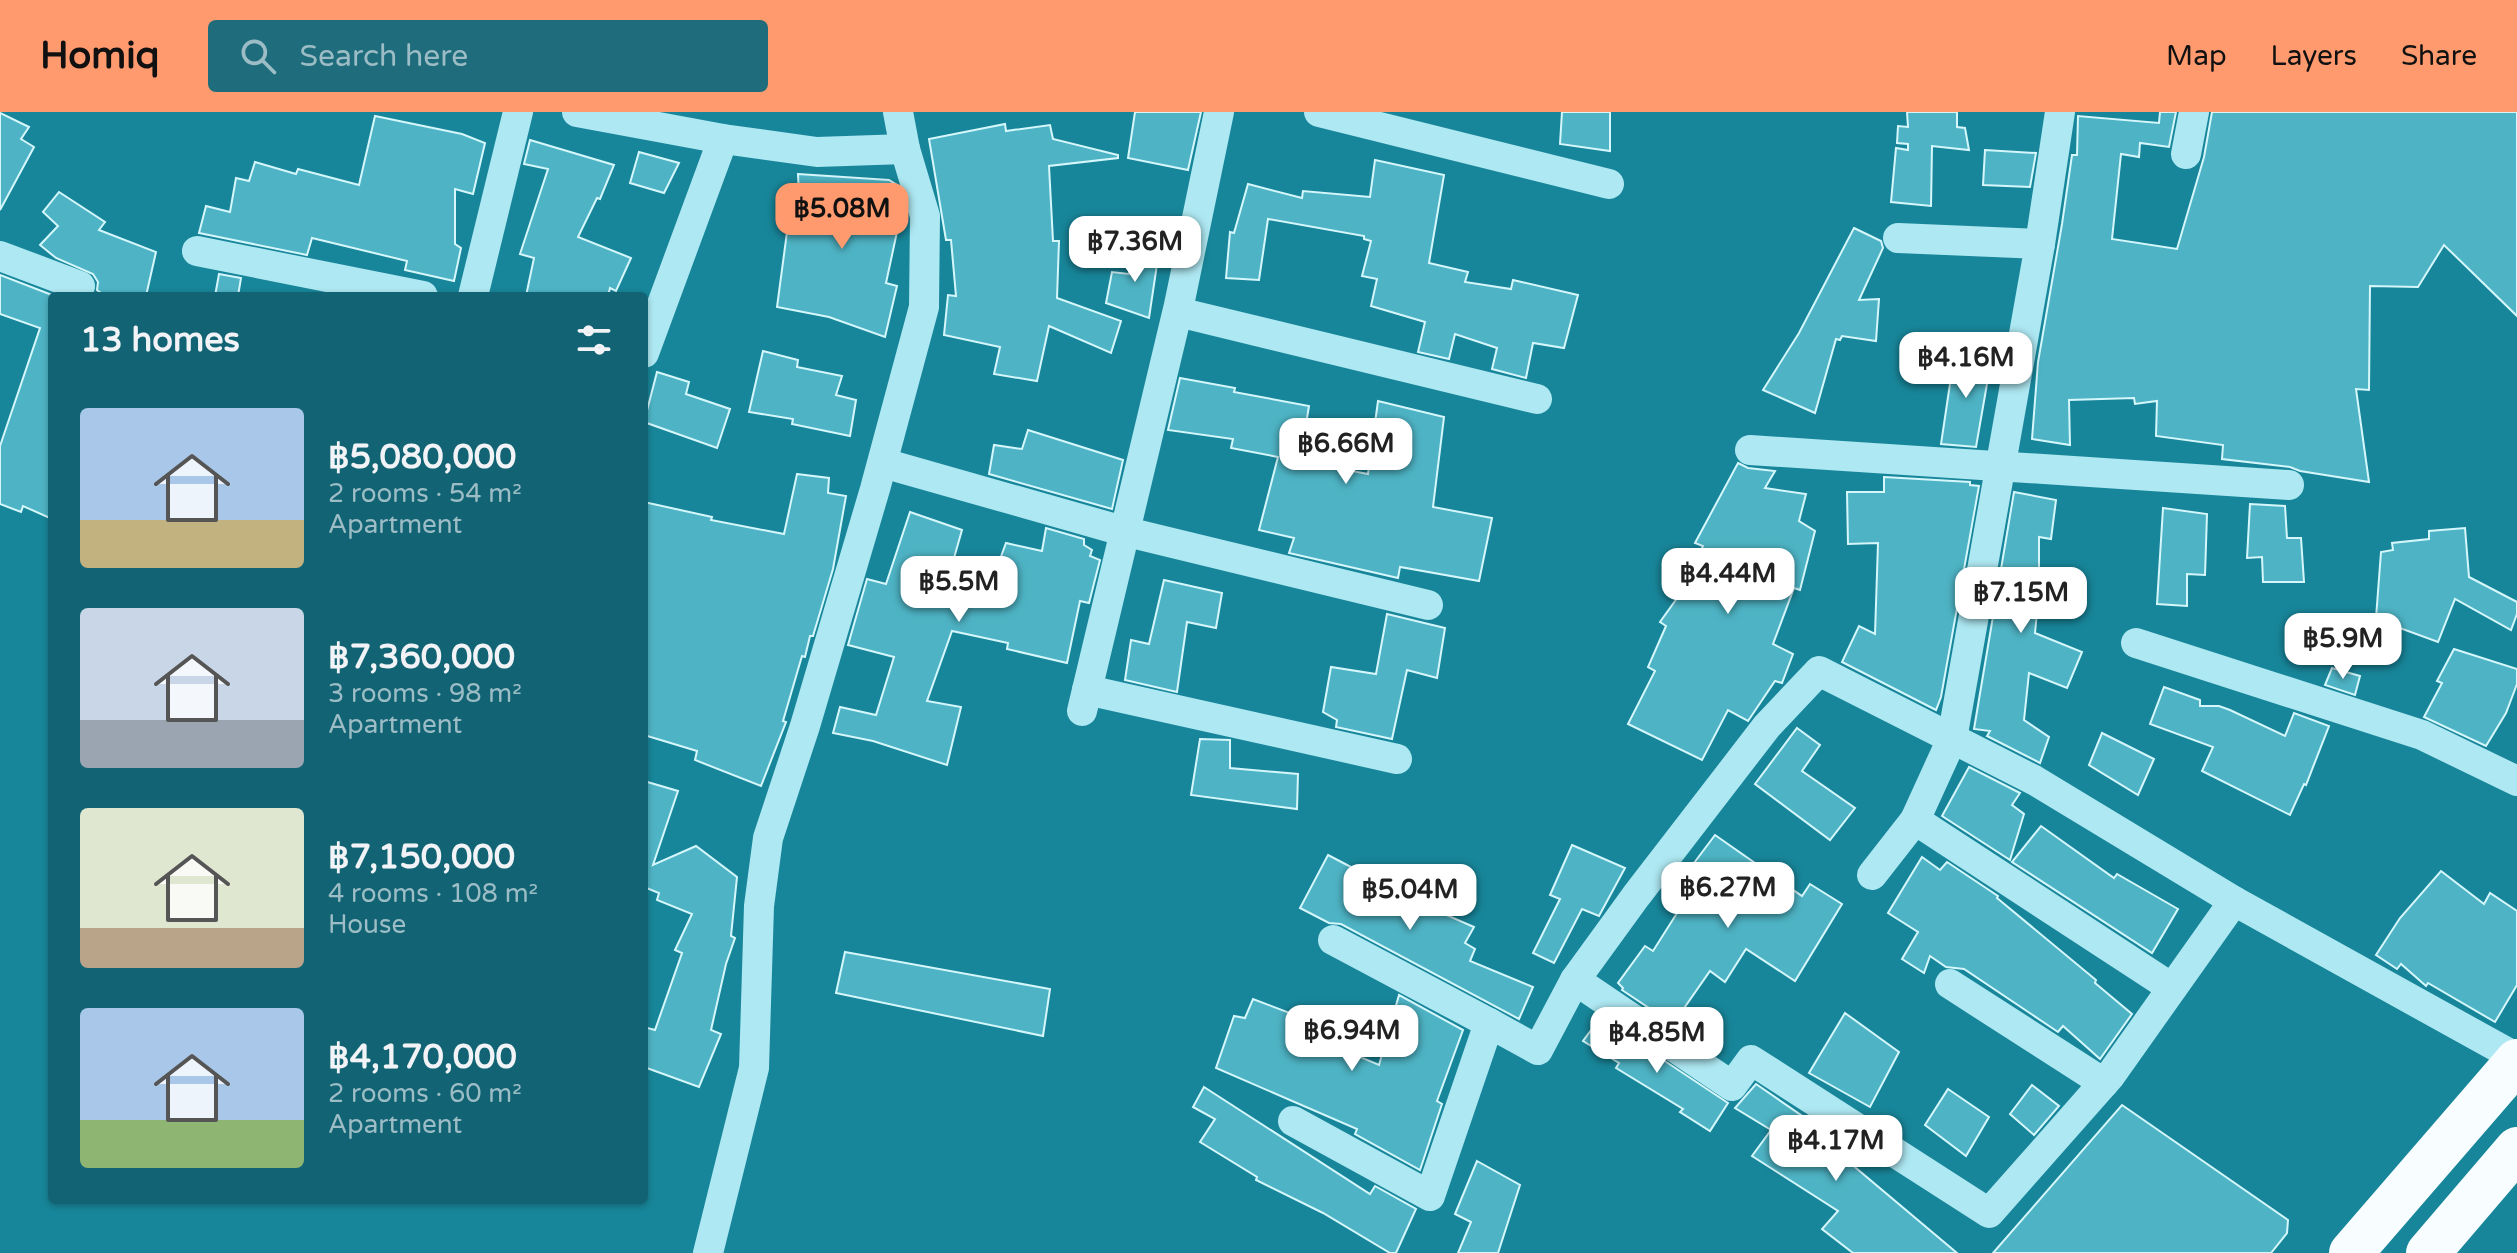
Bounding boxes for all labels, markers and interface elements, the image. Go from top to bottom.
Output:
search box [208,20,768,92]
text: Homiq [40,33,160,79]
icon: search [236,34,280,78]
text: Search here [300,38,468,75]
text: Map [2166,39,2227,73]
text: Layers [2271,39,2357,73]
text: Share [2401,39,2477,73]
pin: ฿5.08M [777,183,907,251]
text: ฿5.08M [793,193,891,224]
pin: ฿7.36M [1070,216,1200,284]
text: ฿7.36M [1087,226,1183,257]
icon: filters [572,318,616,362]
text: 13 homes [80,320,240,361]
pin: ฿4.16M [1901,332,2031,400]
text: ฿4.16M [1917,342,2015,373]
pin: ฿6.66M [1281,418,1411,486]
text: ฿6.66M [1297,428,1395,459]
text: ฿5,080,000 [328,437,516,478]
icon: home [144,440,240,536]
text: 2 rooms · 54 m² [328,478,522,509]
text: Apartment [328,509,462,540]
pin: ฿4.44M [1663,548,1793,616]
pin: ฿5.5M [903,556,1015,624]
text: ฿4.44M [1680,558,1776,589]
text: ฿5.5M [919,566,999,597]
pin: ฿7.15M [1956,567,2086,635]
text: ฿7.15M [1973,577,2069,608]
pin: ฿5.9M [2287,613,2399,681]
text: ฿5.9M [2303,623,2383,654]
text: ฿7,360,000 [328,637,515,678]
icon: home [144,640,240,736]
text: 3 rooms · 98 m² [328,678,522,709]
text: Apartment [328,709,462,740]
text: ฿7,150,000 [328,837,515,878]
icon: home [144,840,240,936]
pin: ฿6.27M [1663,862,1793,930]
pin: ฿5.04M [1345,864,1475,932]
text: ฿6.27M [1679,872,1777,903]
text: ฿5.04M [1361,874,1459,905]
text: 4 rooms · 108 m² [328,878,538,909]
text: House [328,909,406,940]
pin: ฿6.94M [1287,1005,1417,1073]
pin: ฿4.85M [1592,1007,1722,1075]
text: ฿6.94M [1303,1015,1401,1046]
text: ฿4.85M [1608,1017,1706,1048]
text: ฿4,170,000 [328,1037,517,1078]
icon: home [144,1040,240,1136]
text: 2 rooms · 60 m² [328,1078,522,1109]
text: Apartment [328,1109,462,1140]
pin: ฿4.17M [1771,1115,1901,1183]
text: ฿4.17M [1787,1125,1885,1156]

